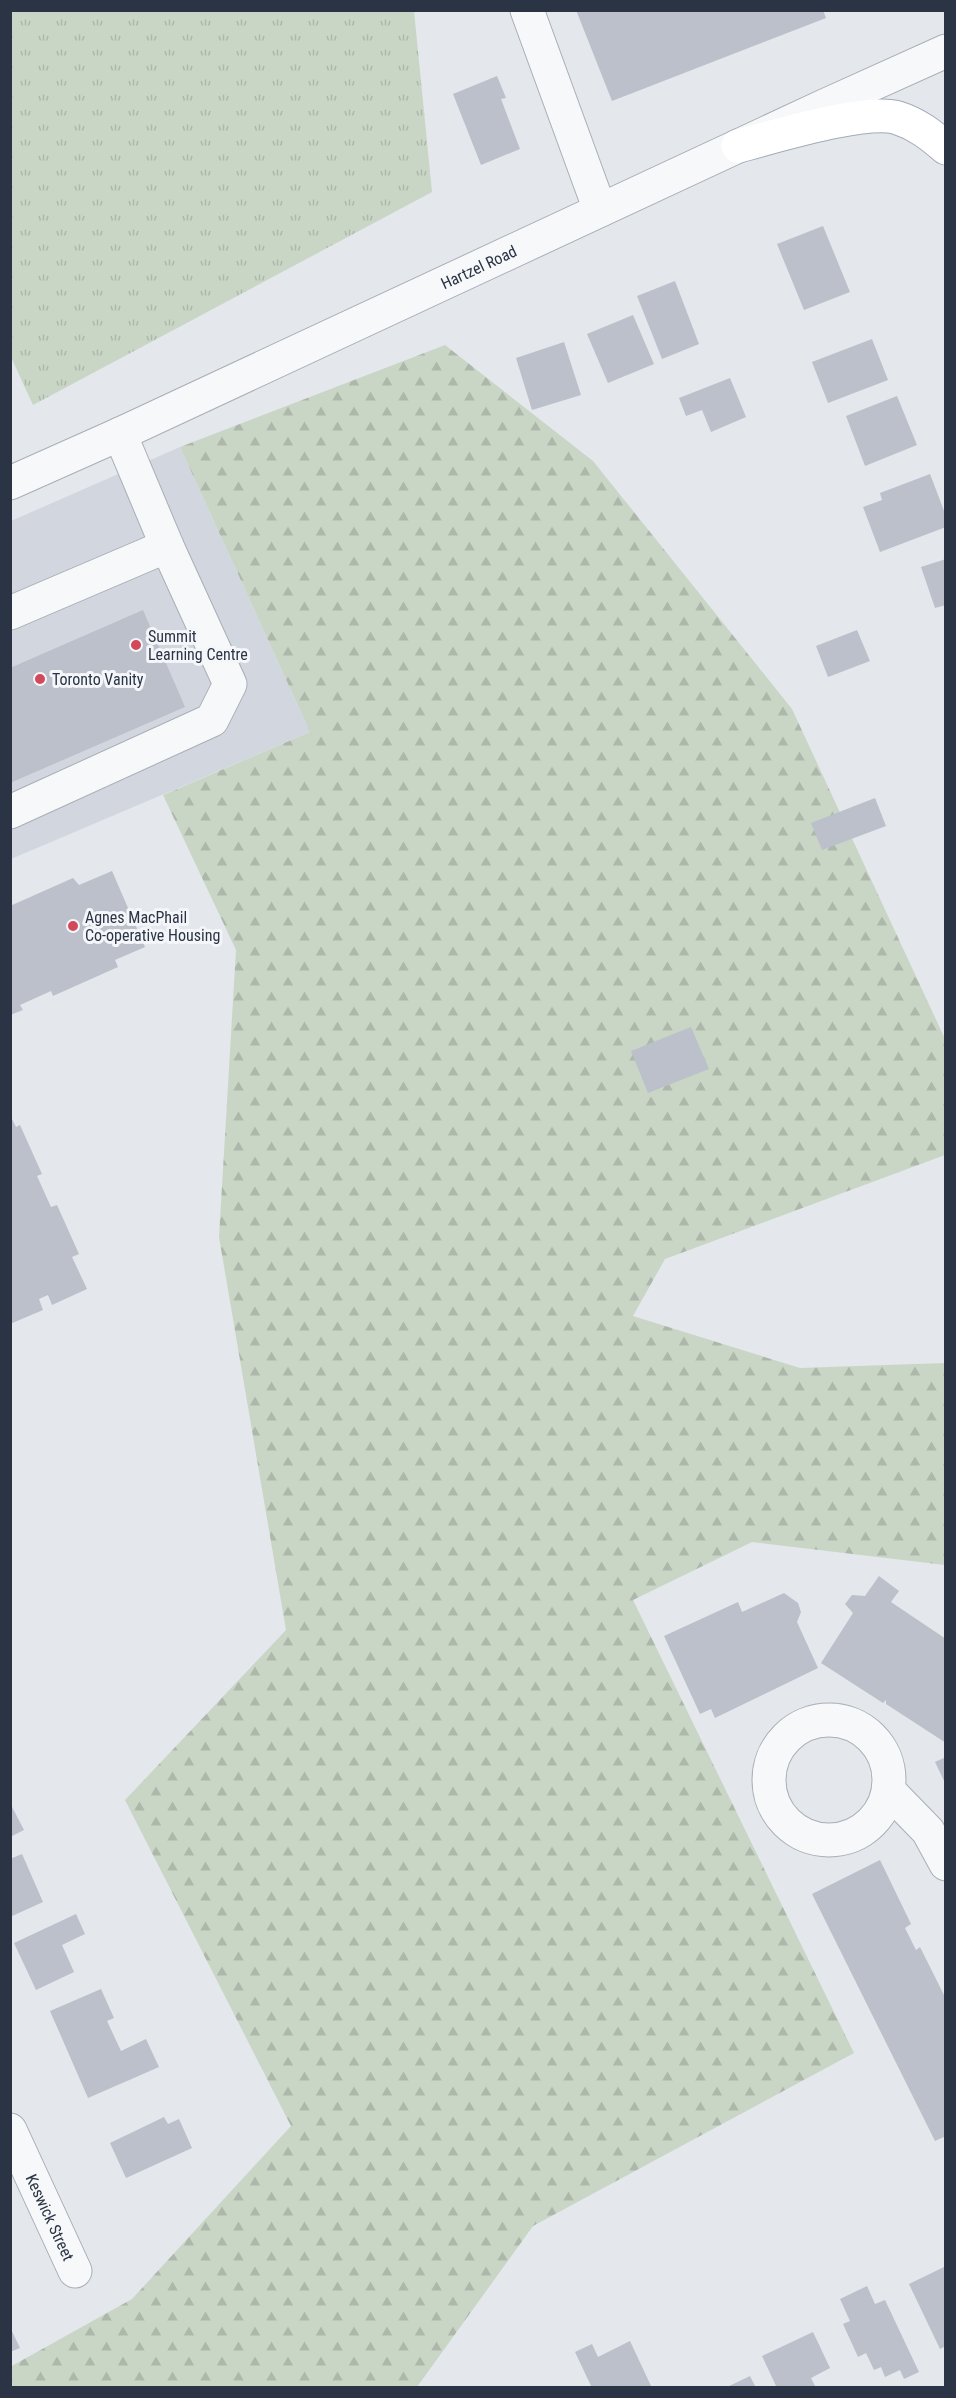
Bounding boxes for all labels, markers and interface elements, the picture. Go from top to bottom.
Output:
street label: Hartzel Road [438,241,520,293]
place label: Summit Learning Centre [148,627,248,664]
marker: Summit Learning Centre [129,638,143,652]
place label: Toronto Vanity [52,670,144,689]
marker: Toronto Vanity [33,672,47,686]
place label: Agnes MacPhail Co-operative Housing [85,908,220,945]
marker: Agnes MacPhail Co-operative Housing [66,919,80,933]
street label: Keswick Street [22,2171,78,2264]

